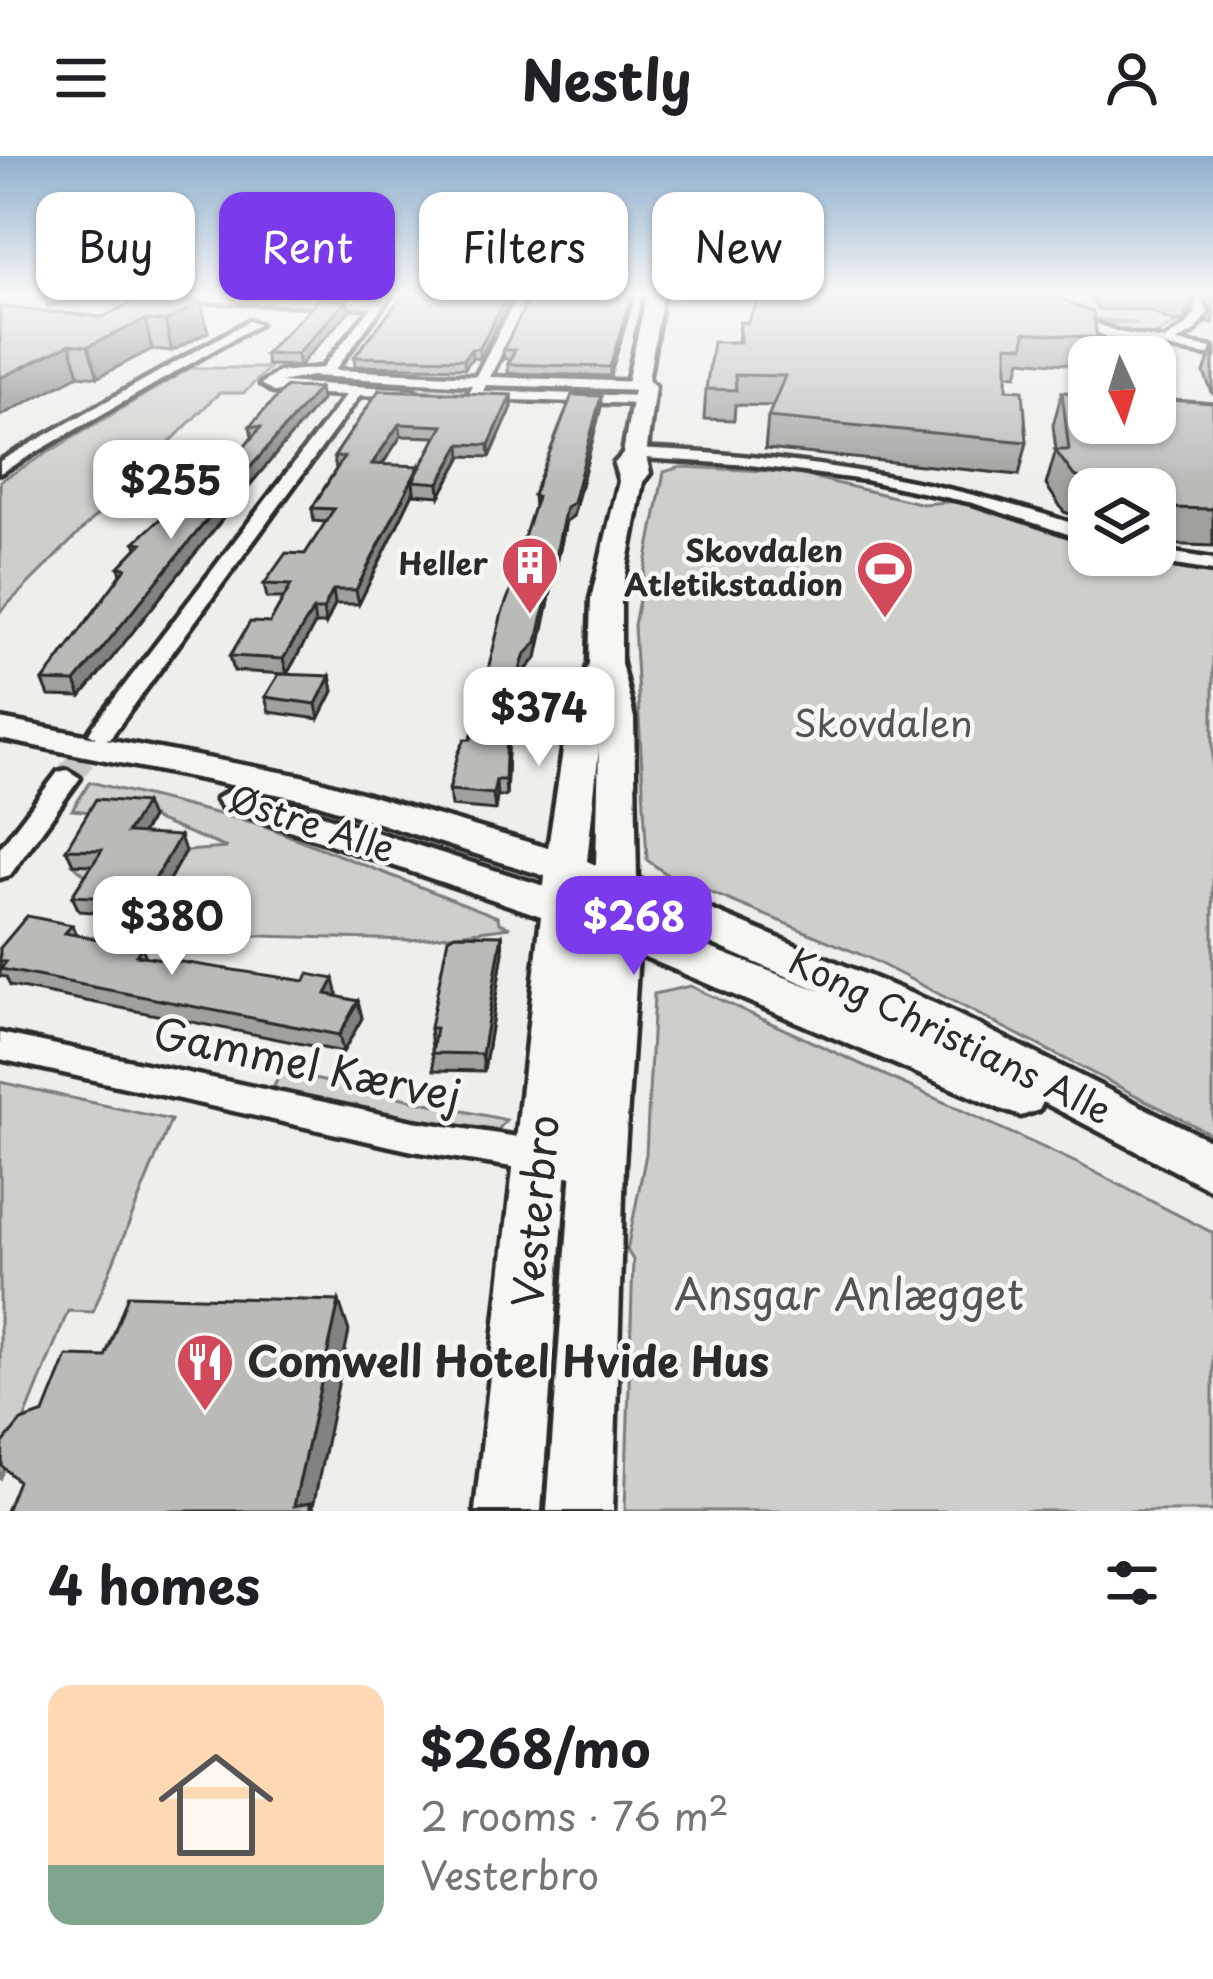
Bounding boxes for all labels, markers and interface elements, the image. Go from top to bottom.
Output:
text: Nestly [521,38,692,119]
icon: menu [48,45,114,111]
icon: person [1099,45,1165,111]
chip: Buy [36,192,195,300]
chip: Rent [219,192,395,300]
chip: Filters [419,192,628,300]
chip: New [652,192,824,300]
north arrow [1068,336,1176,444]
map controls [1068,336,1176,576]
pin: $255 [100,440,242,542]
text: $255 [120,449,222,508]
button: layers [1068,468,1176,576]
place label: Skovdalen Atletikstadion [624,527,843,606]
building icon: Heller [499,534,561,616]
sports icon: Skovdalen Atletikstadion [854,538,916,620]
place label: Heller [398,540,489,585]
pin: $374 [468,667,610,769]
text: $374 [490,676,588,735]
park label: Skovdalen [793,695,973,749]
street label: Østre Alle [223,770,402,874]
pin: $380 [101,876,243,978]
pin: $268 [563,876,705,978]
text: $380 [120,885,224,944]
text: $268 [583,885,685,944]
street label: Kong Christians Alle [780,933,1121,1136]
street label: Gammel Kærvej [148,999,467,1126]
street label: Vesterbro [494,1112,573,1310]
park label: Ansgar Anlægget [674,1261,1024,1324]
place label: Comwell Hotel Hvide Hus [247,1328,769,1391]
restaurant icon: Comwell Hotel Hvide Hus [174,1331,236,1413]
text: 4 homes [48,1545,260,1622]
icon: filters [1099,1550,1165,1616]
text: $268/mo [420,1708,650,1785]
icon: home [144,1733,288,1877]
text: 2 rooms · 76 m² [420,1785,729,1844]
text: Vesterbro [420,1844,599,1903]

